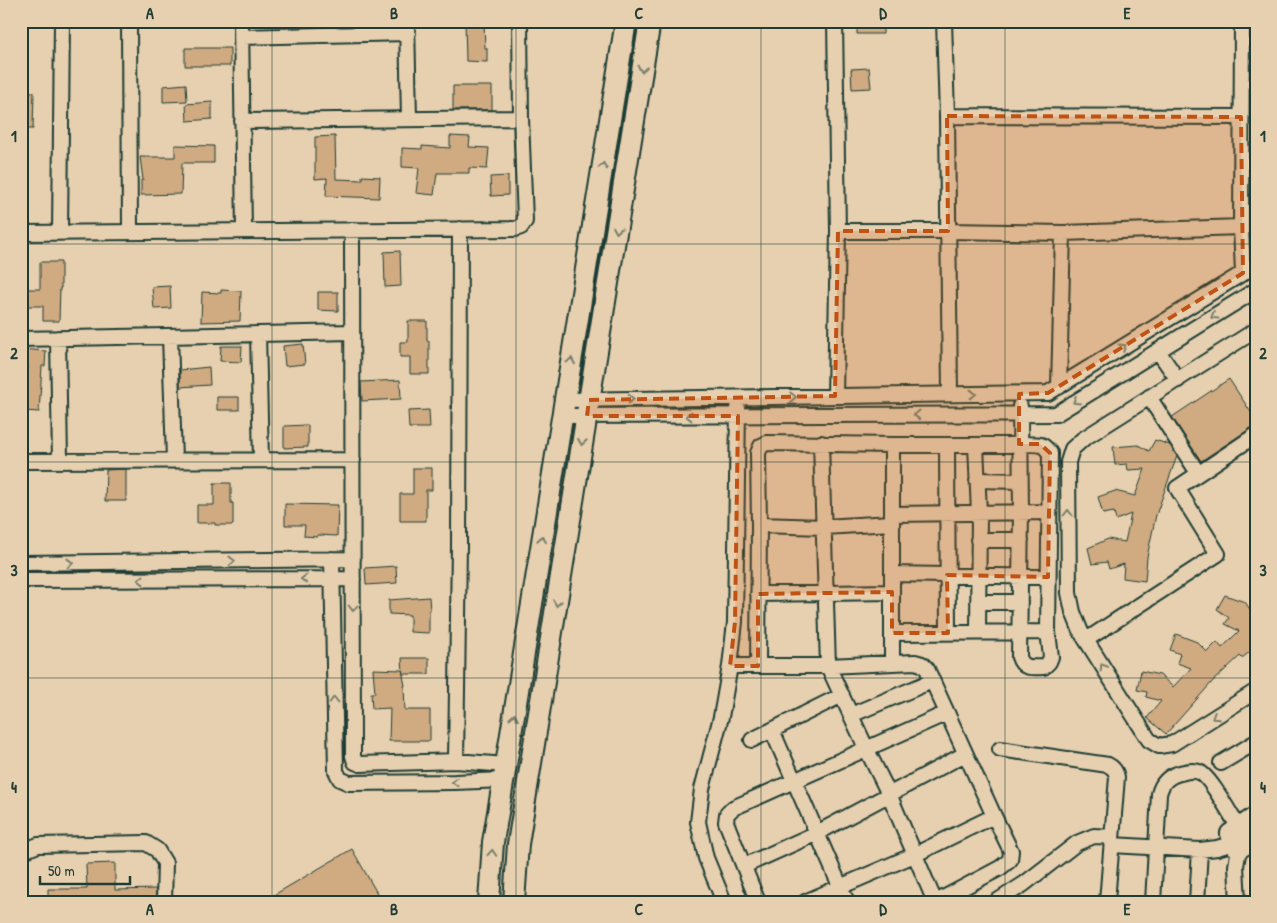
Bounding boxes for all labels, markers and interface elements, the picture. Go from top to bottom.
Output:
text: A [146,2,154,24]
text: B [390,2,398,24]
text: C [635,2,644,24]
text: D [879,2,887,24]
text: E [1123,2,1131,24]
one-way arrow [638,65,648,74]
text: 1 [11,125,17,147]
text: 1 [1260,125,1266,147]
one-way arrow [597,162,607,171]
one-way arrow [612,225,622,234]
one-way arrow [1211,309,1220,319]
text: 2 [10,342,18,364]
text: 2 [1259,342,1267,364]
one-way arrow [1117,344,1126,354]
one-way arrow [565,357,575,366]
one-way arrow [970,389,977,399]
one-way arrow [790,392,797,402]
one-way arrow [627,394,635,404]
one-way arrow [1073,395,1082,404]
one-way arrow [913,410,920,420]
one-way arrow [685,411,692,421]
one-way arrow [578,438,588,446]
one-way arrow [1063,508,1073,516]
one-way arrow [537,535,547,543]
one-way arrow [229,556,237,566]
one-way arrow [66,558,74,568]
text: 3 [10,559,18,581]
text: 3 [1259,559,1267,581]
one-way arrow [300,574,308,584]
one-way arrow [137,575,145,585]
one-way arrow [552,599,563,607]
one-way arrow [348,604,358,612]
one-way arrow [1099,663,1109,672]
one-way arrow [329,695,340,703]
one-way arrow [1211,711,1220,720]
one-way arrow [508,713,519,721]
text: 4 [11,776,17,798]
text: 4 [1260,776,1266,798]
one-way arrow [451,777,458,787]
one-way arrow [486,849,497,857]
scale bar [40,853,130,885]
text: 50 m [48,860,75,881]
text: A [146,898,154,920]
text: B [390,898,398,920]
text: C [635,898,644,920]
text: D [879,898,887,920]
text: E [1123,898,1131,920]

